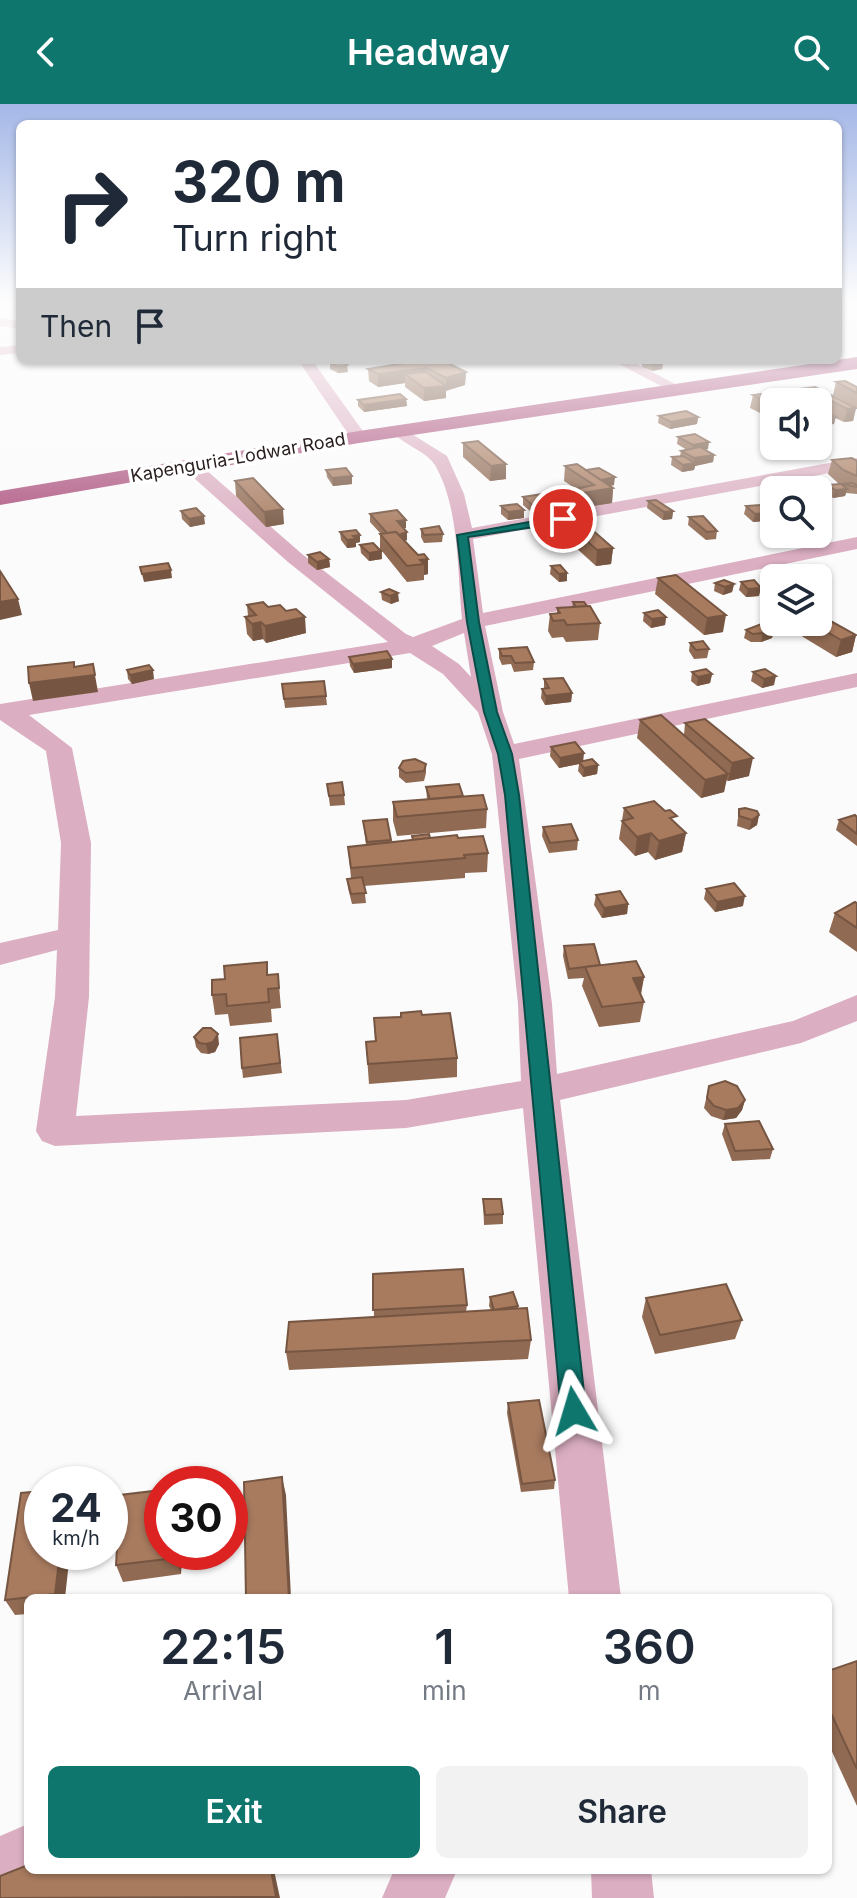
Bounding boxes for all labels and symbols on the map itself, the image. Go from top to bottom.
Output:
street label: Kapenguria-Lodwar Road [129,428,347,486]
pin [529,485,597,553]
position arrow [532,1369,616,1453]
speed limit sign: 30 [144,1466,248,1570]

